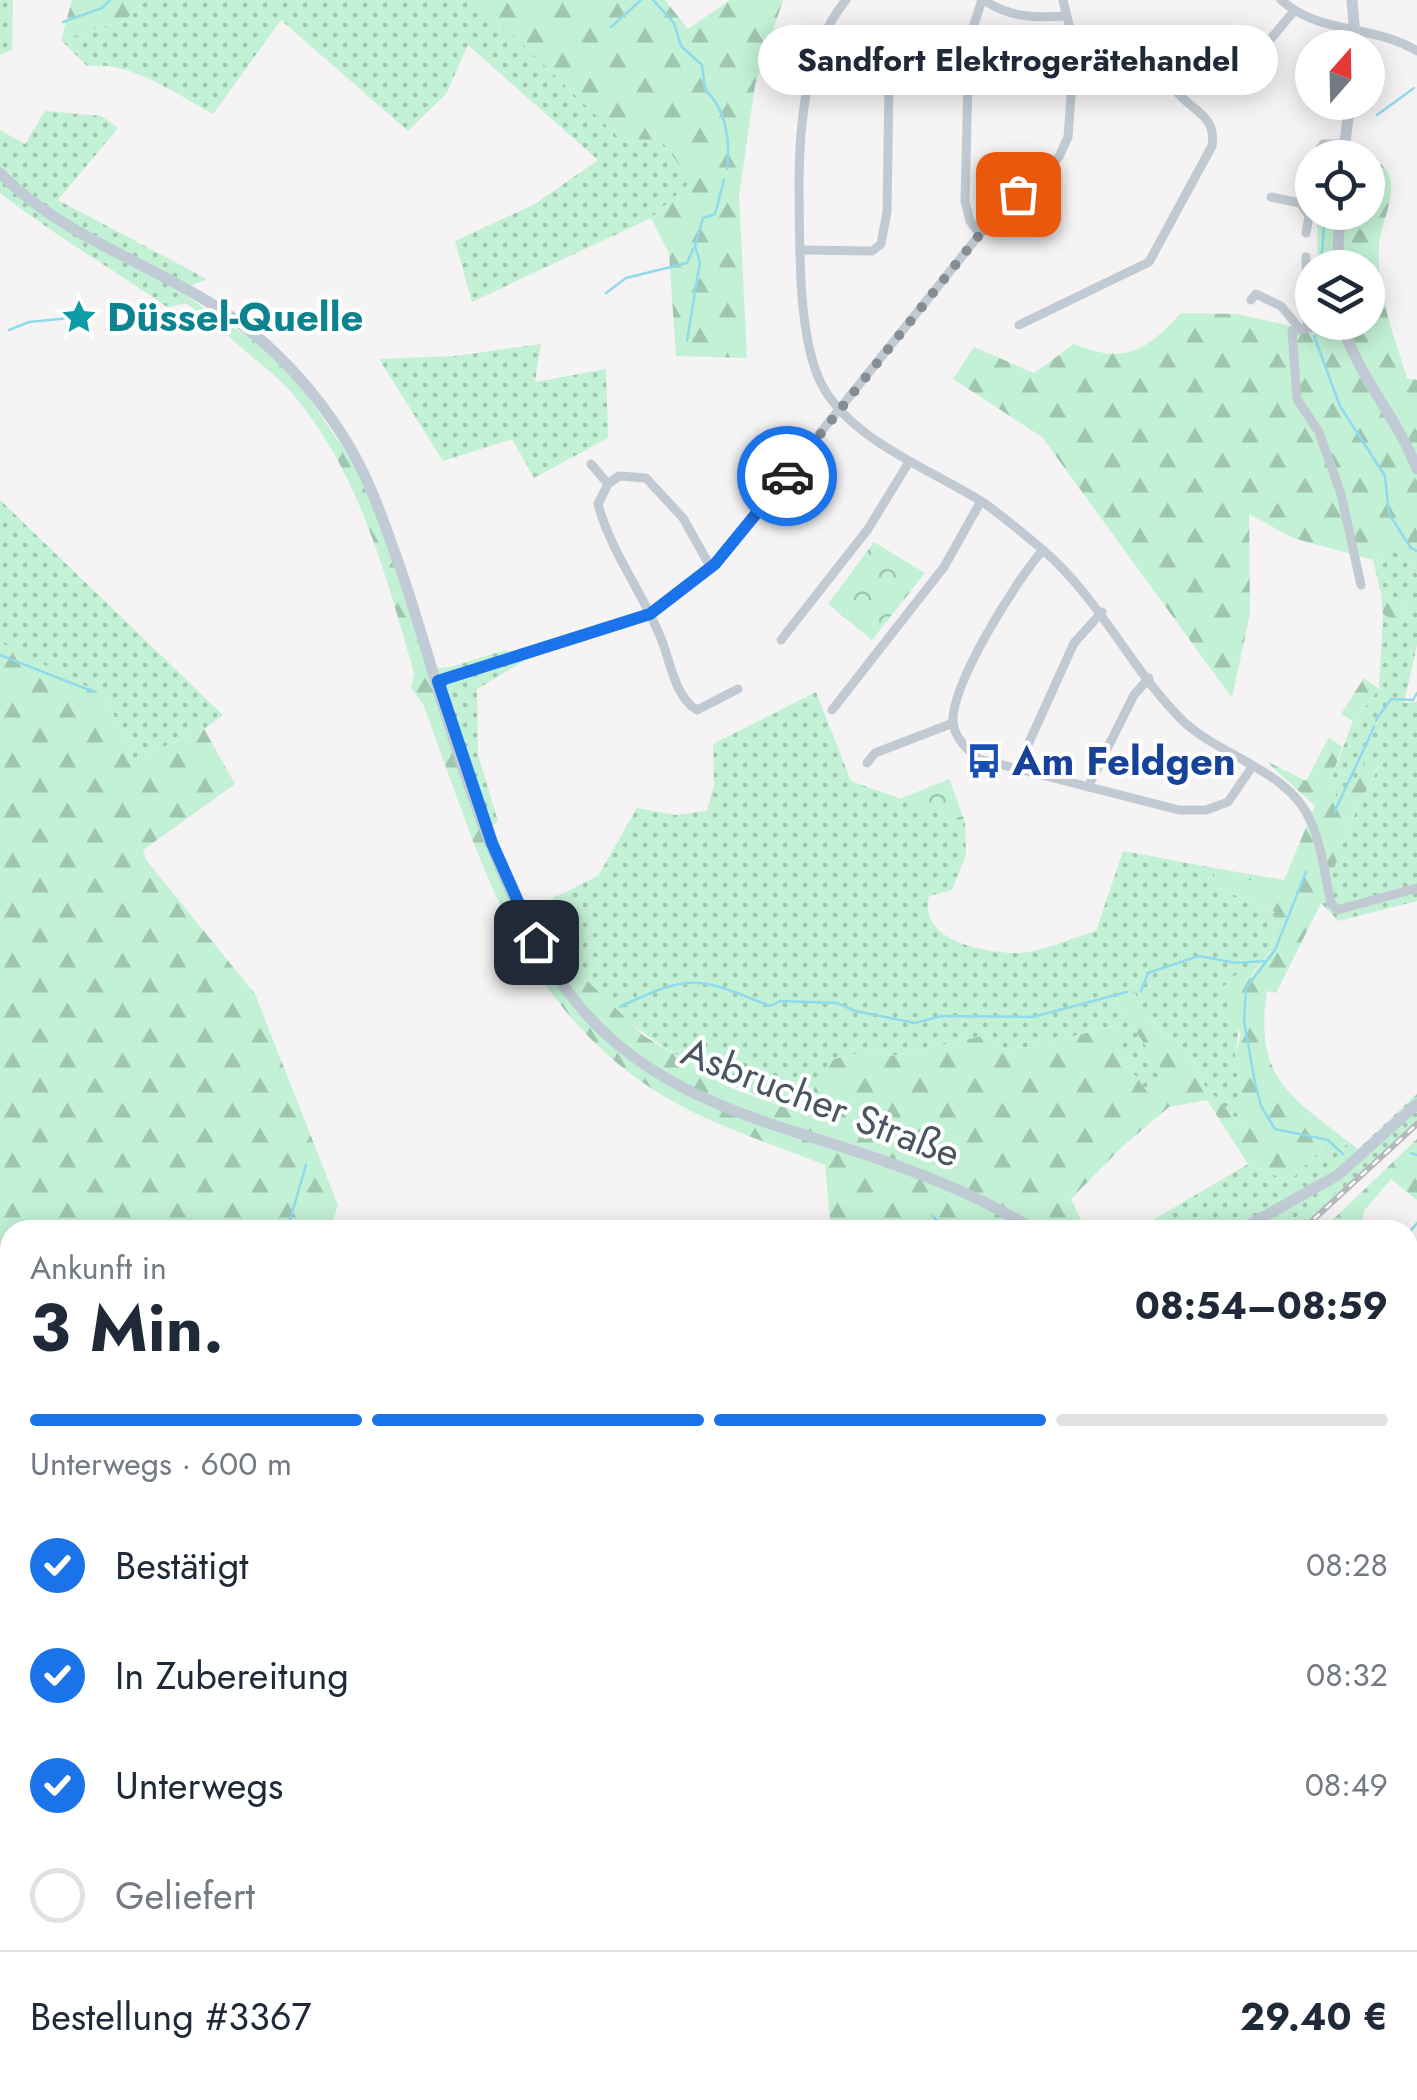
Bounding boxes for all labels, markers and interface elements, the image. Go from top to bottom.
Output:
callout: Sandfort Elektrogerätehandel [758,24,1278,94]
north arrow [1295,30,1385,120]
map controls [1295,30,1385,340]
text: Sandfort Elektrogerätehandel [797,37,1239,83]
button: locate [1295,140,1385,230]
pin [976,152,1061,237]
icon: bag [991,167,1046,222]
button: layers [1295,250,1385,340]
place label: Düssel-Quelle [107,288,363,346]
place icon: Düssel-Quelle [60,298,98,336]
courier [737,426,837,526]
icon: car [760,449,815,504]
place label: Am Feldgen [1011,732,1236,790]
bus stop icon: Am Feldgen [965,742,1003,780]
pin [494,900,579,985]
icon: home [509,915,564,970]
street label: Asbrucher Straße [673,1022,969,1182]
text: Ankunft in [30,1245,167,1291]
text: 08:54–08:59 [1135,1278,1388,1333]
text: 3 Min. [30,1281,224,1375]
text: Unterwegs · 600 m [30,1441,292,1487]
icon: check [30,1538,85,1593]
text: Bestätigt [115,1538,248,1593]
text: 08:28 [1306,1542,1388,1588]
icon: check [30,1648,85,1703]
text: In Zubereitung [115,1648,349,1703]
text: 08:32 [1306,1652,1388,1698]
icon: check [30,1758,85,1813]
text: Unterwegs [115,1758,283,1813]
text: 08:49 [1305,1762,1388,1808]
text: Geliefert [115,1868,255,1923]
text: Bestellung #3367 [30,1989,312,2044]
text: 29.40 € [1240,1989,1388,2044]

